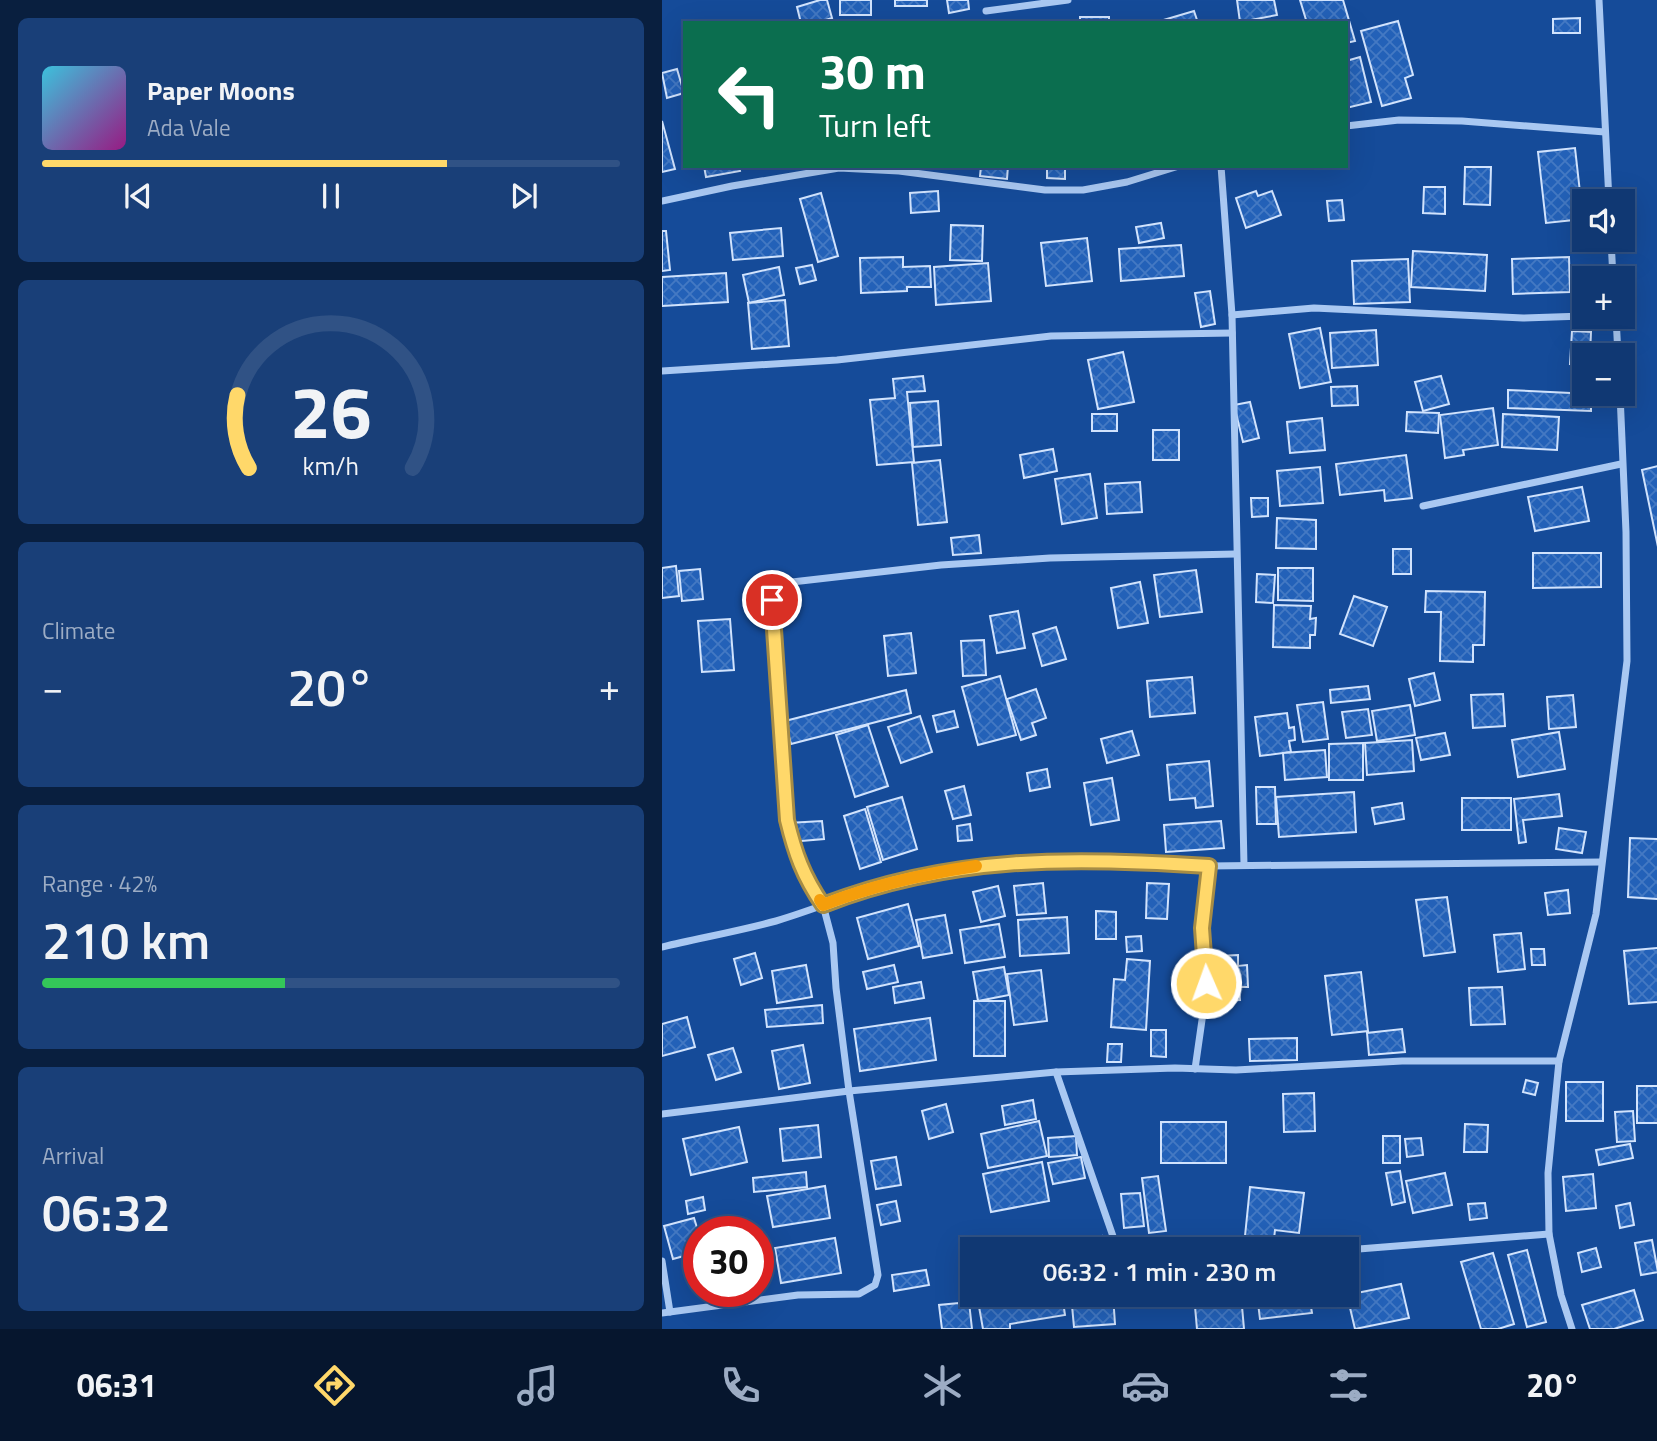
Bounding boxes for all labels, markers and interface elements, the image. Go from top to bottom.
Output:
text: 30 m [819,33,926,108]
icon: left [704,49,795,140]
text: Paper Moons [147,71,295,110]
text: Turn left [819,101,931,149]
text: Ada Vale [147,110,231,145]
icon: previous [119,177,157,215]
icon: pause [312,177,350,215]
icon: next [505,177,543,215]
map controls [1572,189,1635,406]
button: sound [1572,189,1635,252]
button: + [1572,266,1635,329]
button: − [1572,343,1635,406]
text: 26 [290,357,372,467]
text: km/h [303,447,359,485]
pin [742,570,802,630]
icon: arrive [753,581,791,619]
text: Climate [42,613,115,648]
text: 20° [287,647,375,726]
text: − [42,658,63,716]
text: + [599,658,620,716]
text: Range · 42% [42,866,157,901]
text: 210 km [42,900,210,979]
position arrow [1169,946,1243,1020]
text: Arrival [42,1138,104,1173]
text: 06:32 [42,1172,171,1251]
speed limit sign: 30 [683,1216,774,1307]
text: 06:32 · 1 min · 230 m [1043,1252,1276,1291]
text: 06:31 [77,1361,157,1409]
icon: directions [310,1361,359,1410]
icon: music [513,1361,562,1410]
icon: phone [716,1361,765,1410]
icon: climate [918,1361,967,1410]
icon: car [1121,1361,1170,1410]
icon: filters [1324,1361,1373,1410]
text: 20° [1526,1361,1580,1409]

